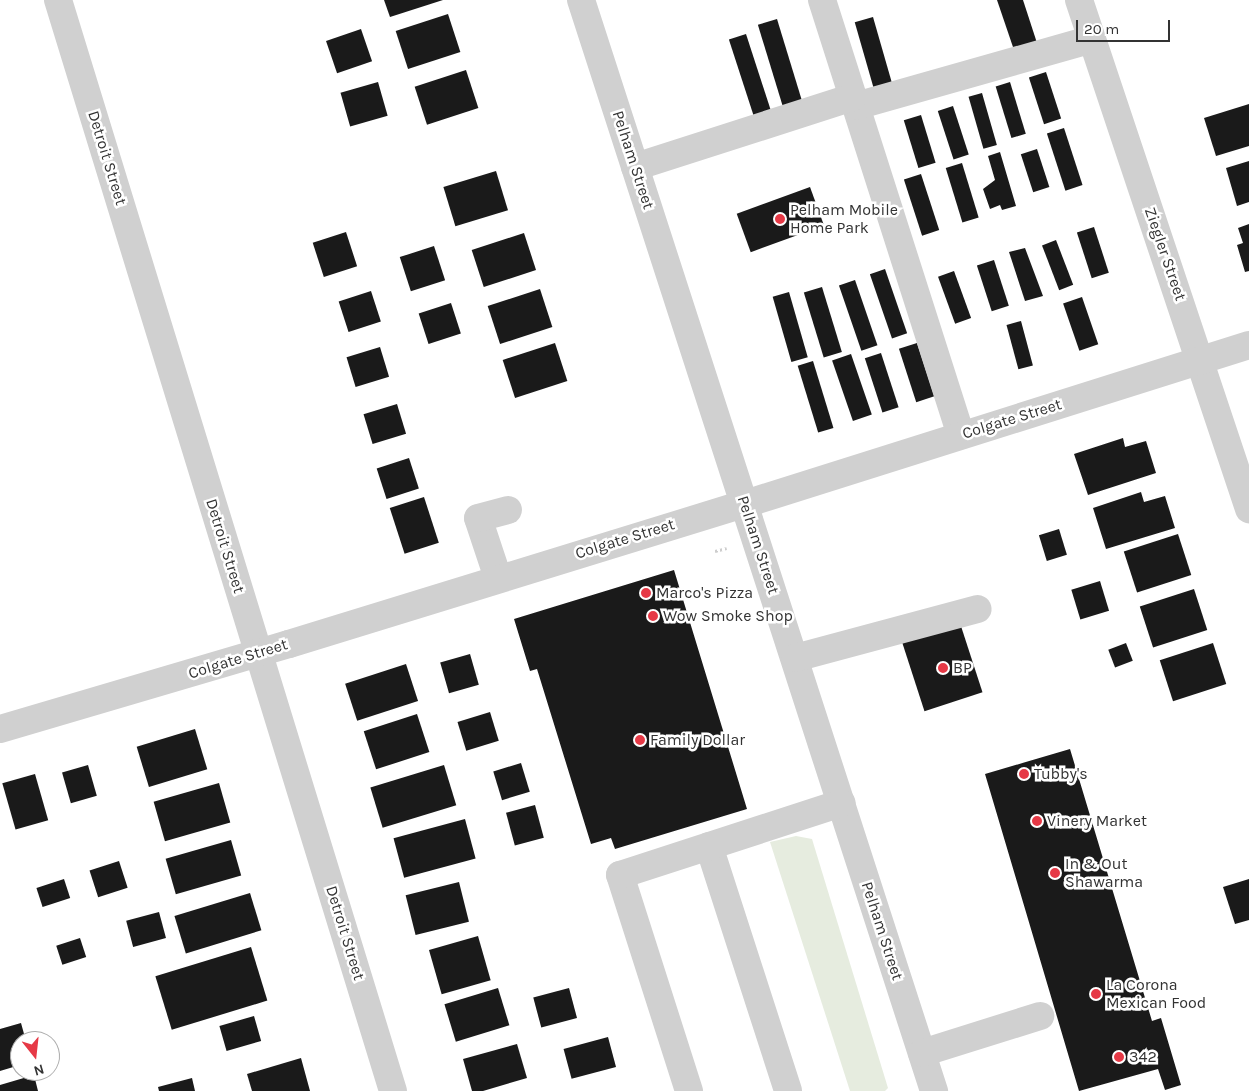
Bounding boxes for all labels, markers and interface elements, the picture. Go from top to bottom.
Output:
scale bar [1079,10,1173,42]
text: 20 m [1084,20,1119,38]
street label: Detroit Street [84,108,130,208]
street label: Pelham Street [608,108,658,212]
place label: Pelham Mobile Home Park [790,200,898,238]
street label: Ziegler Street [1140,205,1190,303]
marker: Pelham Mobile Home Park [774,213,786,225]
street label: Colgate Street [960,395,1064,443]
street label: Pelham Street [733,493,783,597]
street label: Detroit Street [202,496,248,596]
street label: Colgate Street [573,515,677,563]
place label: Marco's Pizza [656,583,753,603]
marker: Marco's Pizza [640,587,652,599]
place label: Wow Smoke Shop [663,606,793,626]
marker: Wow Smoke Shop [647,610,659,622]
street label: Colgate Street [186,635,290,683]
place label: BP [953,658,972,678]
marker: BP [937,662,949,674]
place label: Family Dollar [650,730,745,750]
marker: Family Dollar [634,734,646,746]
place label: Tubby's [1034,764,1088,784]
marker: Tubby's [1018,768,1030,780]
place label: Vinery Market [1047,811,1147,831]
marker: Vinery Market [1031,815,1043,827]
place label: In & Out Shawarma [1065,854,1143,892]
marker: In & Out Shawarma [1049,867,1061,879]
street label: Pelham Street [857,879,907,983]
street label: Detroit Street [322,883,368,983]
place label: La Corona Mexican Food [1106,975,1206,1013]
marker: La Corona Mexican Food [1090,988,1102,1000]
north arrow [10,1031,60,1081]
place label: 342 [1129,1047,1157,1067]
marker: 342 [1113,1051,1125,1063]
text: N [32,1060,46,1079]

